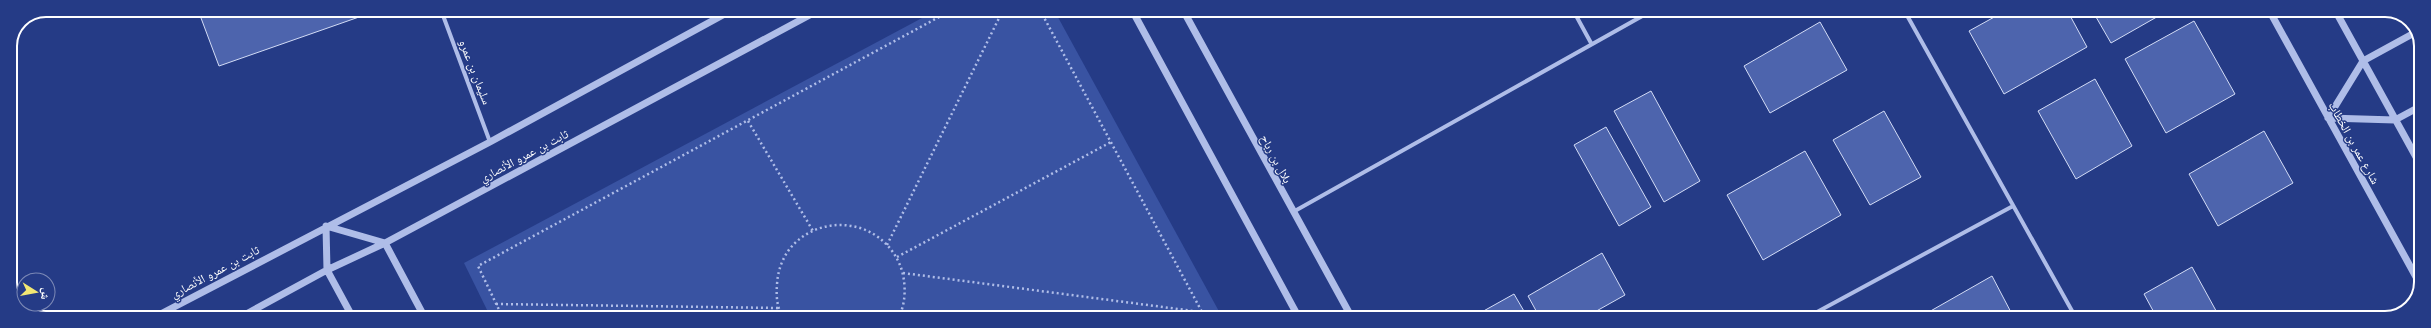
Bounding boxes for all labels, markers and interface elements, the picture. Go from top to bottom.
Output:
street label: سليمان بن عمرو [456,37,495,107]
street label: شارع عمر بن الخطاب [2325,99,2383,187]
street label: ثابت بن عمرو الأنصاري [477,126,573,188]
street label: بلال بن رباح [1257,132,1295,186]
street label: ثابت بن عمرو الأنصاري [168,242,264,304]
north arrow [16,272,56,312]
text: ش [37,287,54,301]

